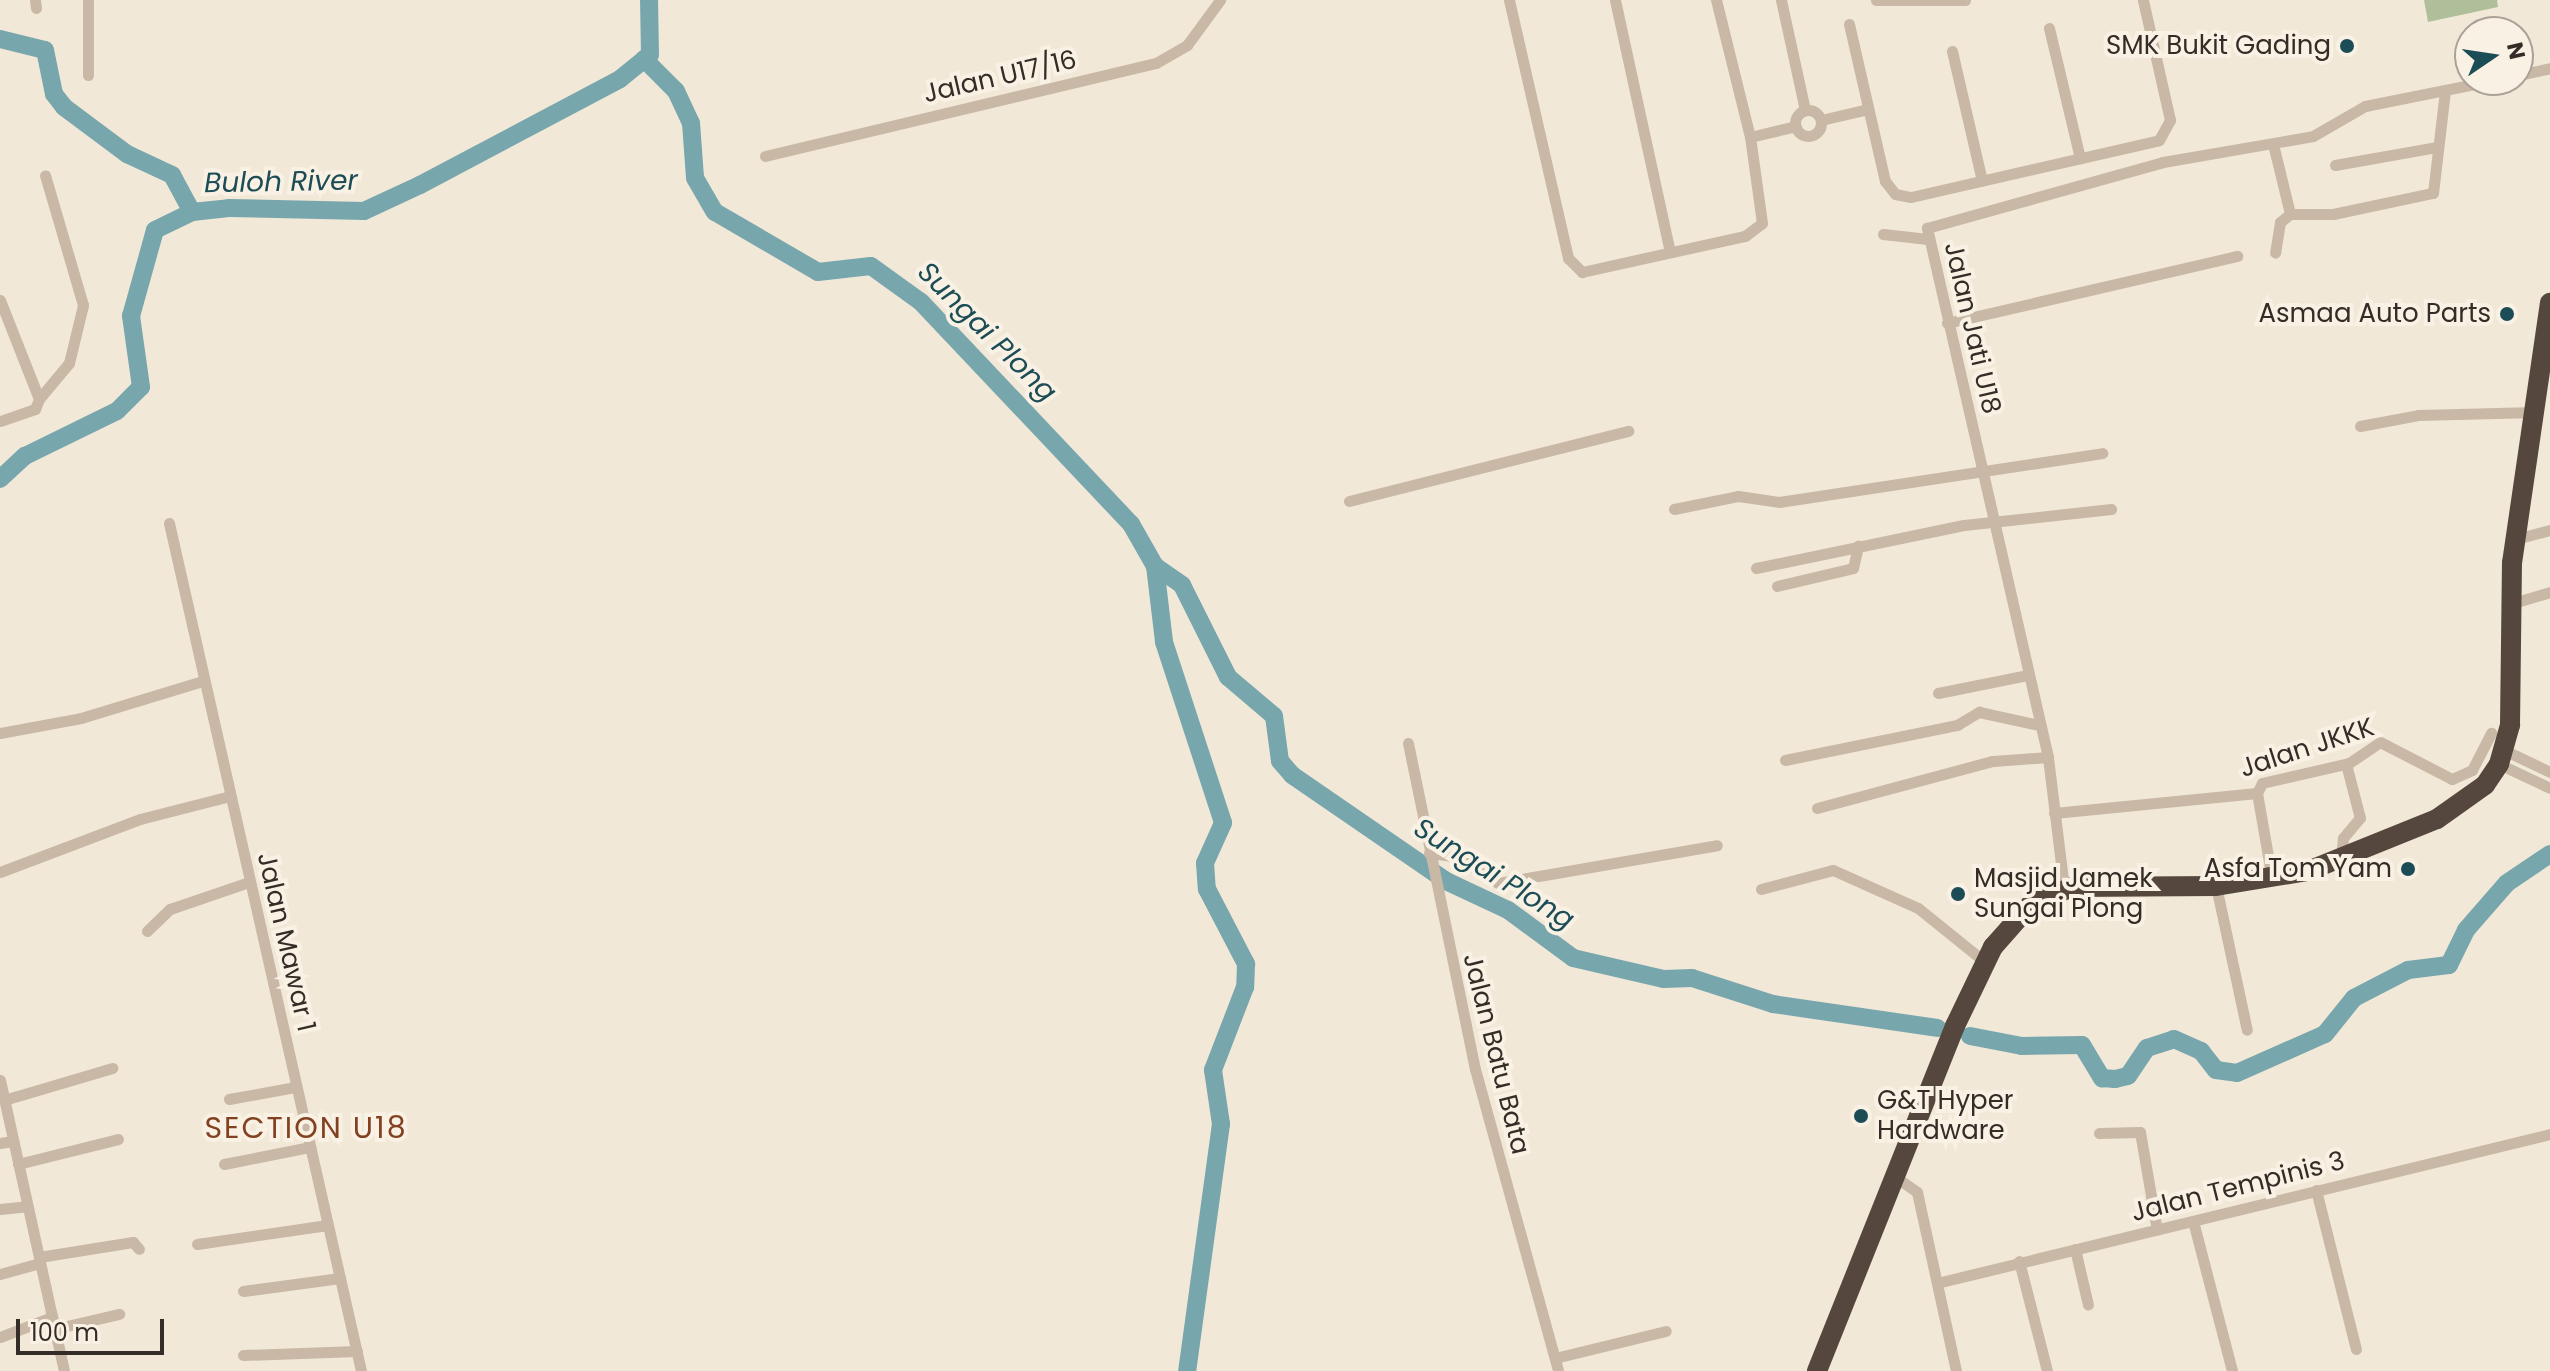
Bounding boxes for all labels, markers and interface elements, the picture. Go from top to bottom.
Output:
north arrow [2454,16,2534,96]
place label: SMK Bukit Gading [2106,30,2331,62]
marker: SMK Bukit Gading [2338,37,2356,55]
text: N [2499,39,2533,62]
street label: Jalan U17/16 [920,44,1080,110]
water label: Buloh River [204,164,358,200]
street label: Jalan Jati U18 [1937,239,2007,417]
water label: Sungai Plong [910,255,1064,409]
place label: Asmaa Auto Parts [2258,298,2491,330]
marker: Asmaa Auto Parts [2498,305,2516,323]
street label: Jalan JKKK [2236,712,2378,784]
water label: Sungai Plong [1407,811,1581,937]
street label: Jalan Mawar 1 [250,849,322,1035]
place label: Asfa Tom Yam [2204,853,2392,885]
marker: Asfa Tom Yam [2399,860,2417,878]
place label: Masjid Jamek Sungai Plong [1974,863,2153,924]
marker: Masjid Jamek Sungai Plong [1949,885,1967,903]
street label: Jalan Batu Bata [1456,950,1536,1158]
place label: G&T Hyper Hardware [1877,1085,2013,1146]
marker: G&T Hyper Hardware [1852,1107,1870,1125]
district label: SECTION U18 [204,1110,408,1146]
street label: Jalan Tempinis 3 [2128,1145,2348,1229]
scale bar [20,1303,168,1353]
text: 100 m [30,1316,99,1349]

